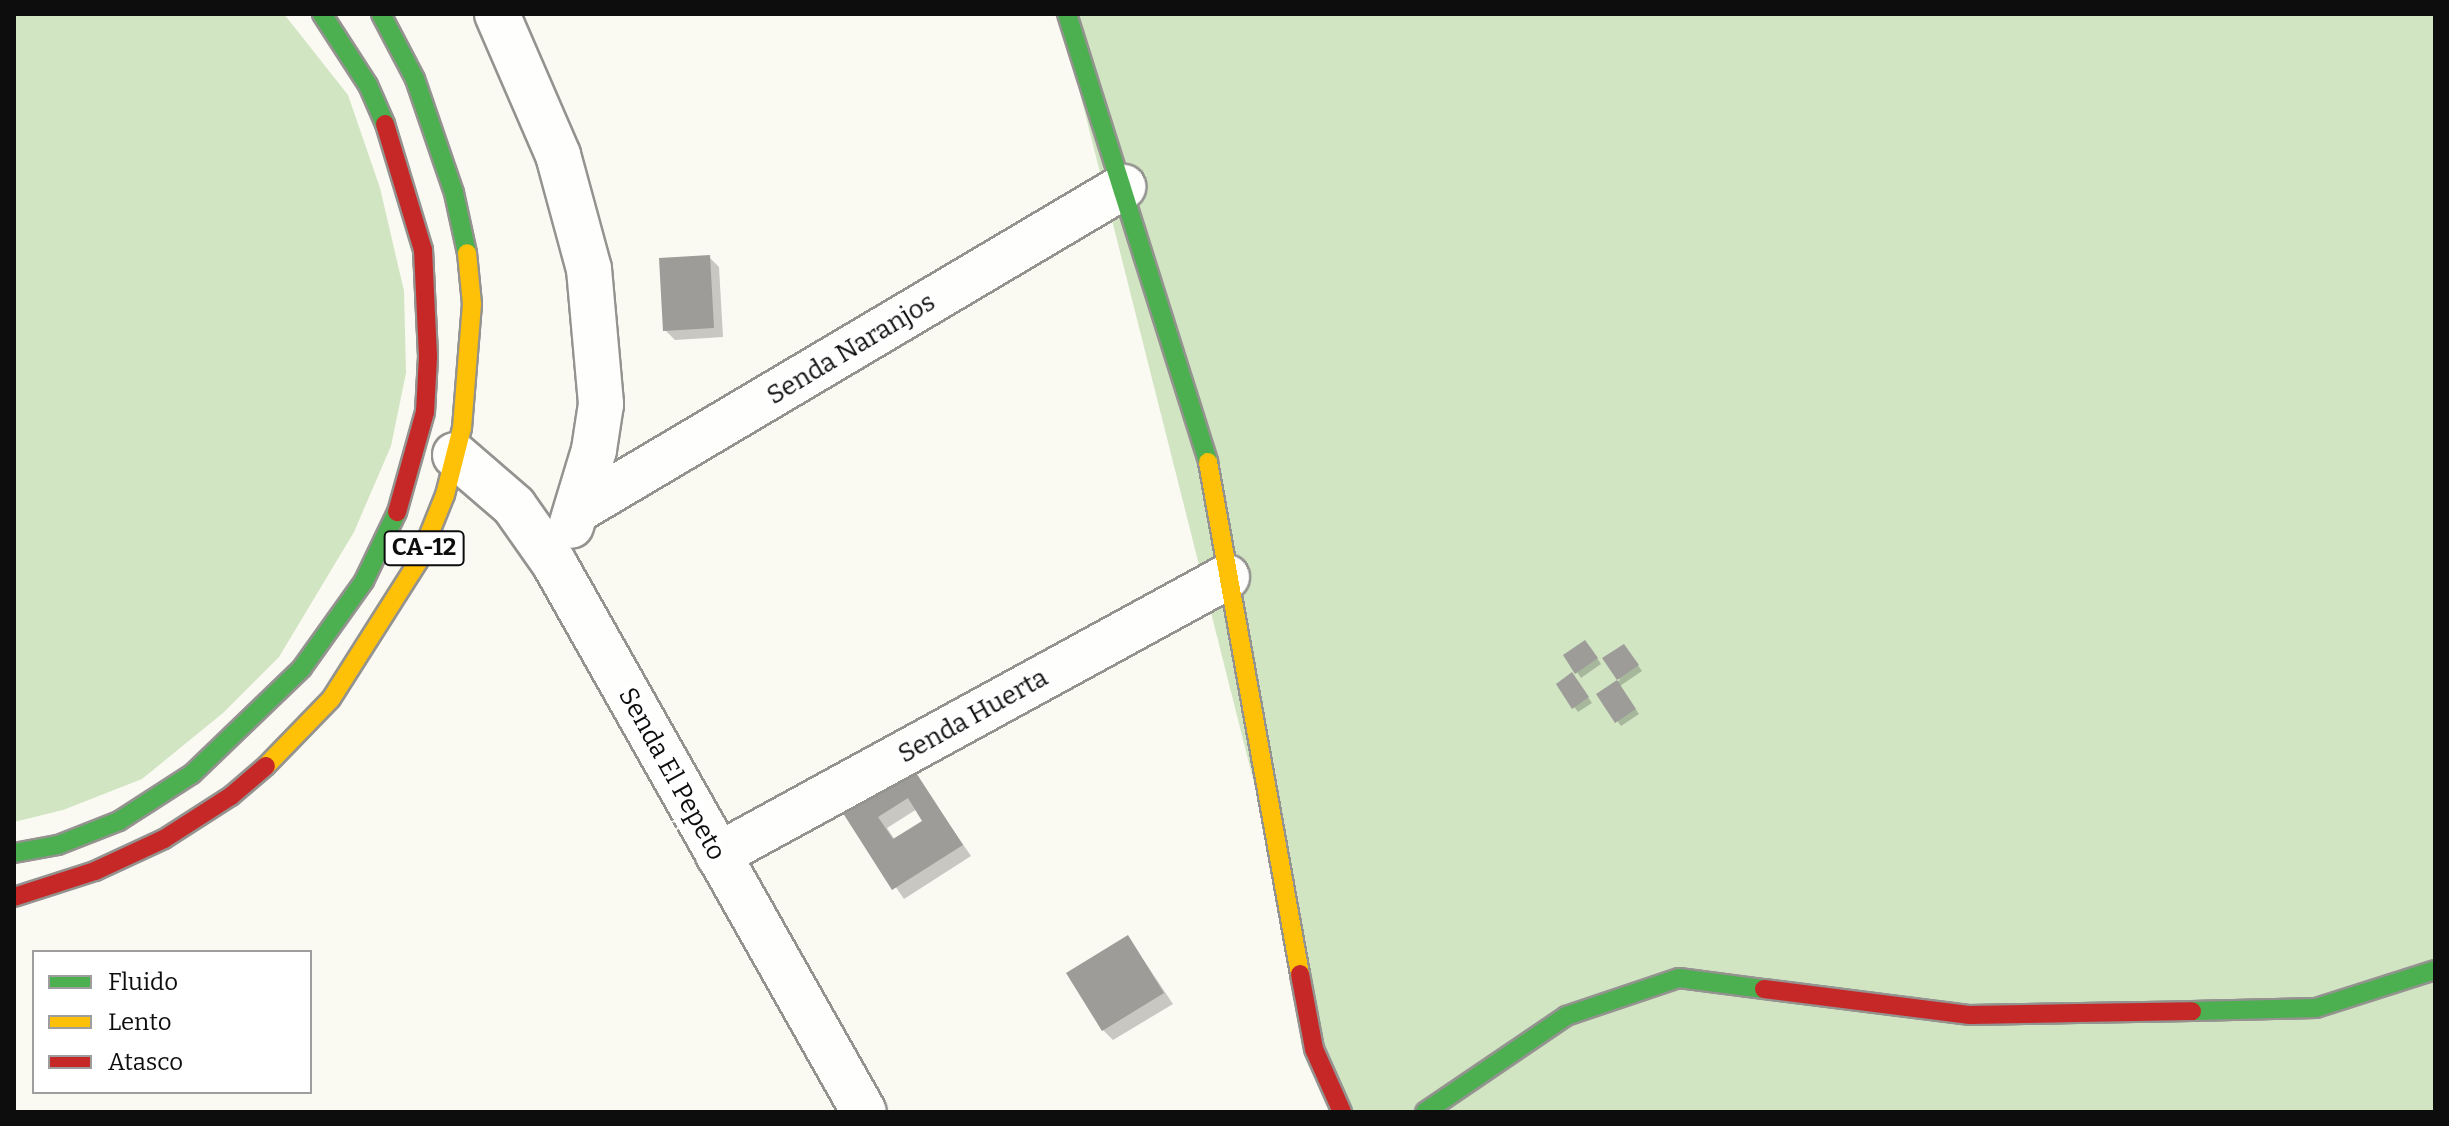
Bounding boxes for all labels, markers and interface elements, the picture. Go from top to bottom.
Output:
street label: Senda Naranjos [761,287,941,411]
road number: CA-12 [382,528,466,568]
street label: Senda Huerta [893,662,1053,770]
street label: Senda El Pepeto [612,682,732,866]
legend [32,950,312,1094]
text: Fluido [108,968,178,996]
text: Lento [108,1008,171,1036]
text: Atasco [108,1048,183,1076]

